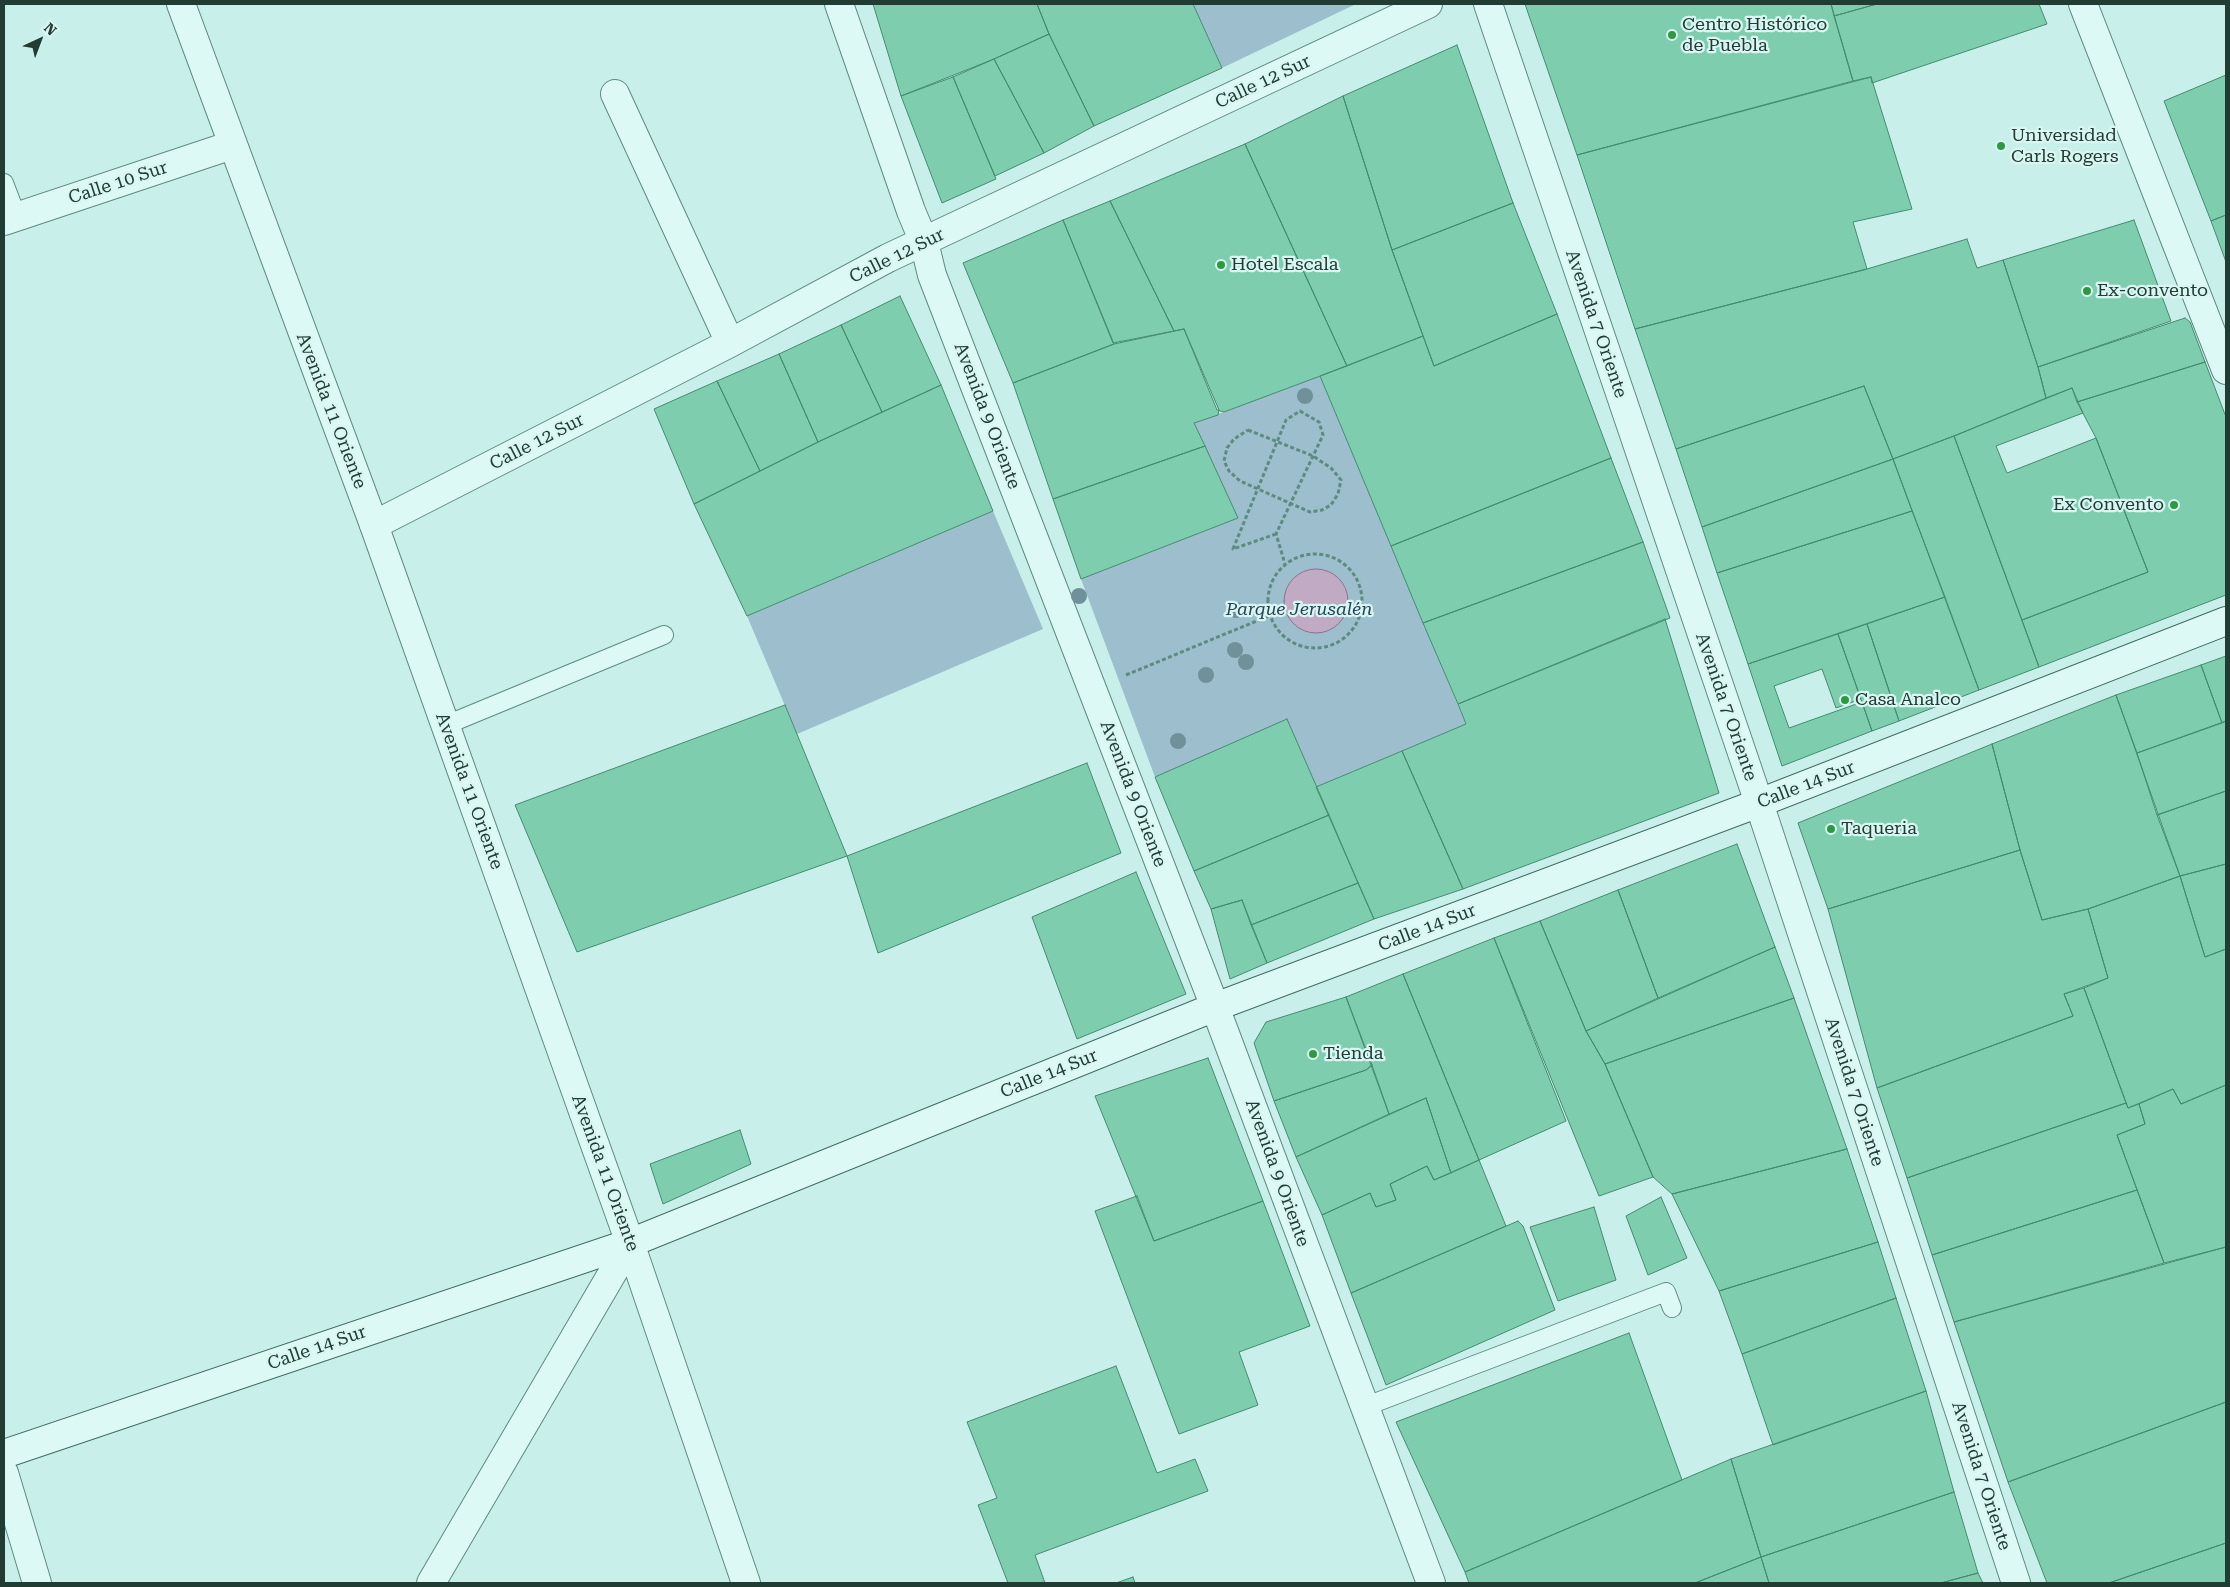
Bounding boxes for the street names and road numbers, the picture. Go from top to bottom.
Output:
street label: Calle 12 Sur [1212,50,1314,114]
street label: Calle 10 Sur [66,157,170,209]
street label: Calle 12 Sur [846,224,948,288]
street label: Avenida 7 Oriente [1561,247,1631,401]
street label: Avenida 11 Oriente [291,330,371,492]
street label: Avenida 9 Oriente [949,340,1025,492]
street label: Calle 12 Sur [486,409,588,475]
street label: Avenida 7 Oriente [1691,630,1761,784]
street label: Avenida 11 Oriente [431,710,507,872]
street label: Avenida 9 Oriente [1095,718,1171,870]
street label: Calle 14 Sur [1754,757,1858,813]
street label: Calle 14 Sur [1375,900,1479,956]
street label: Avenida 7 Oriente [1820,1015,1888,1169]
street label: Calle 14 Sur [997,1045,1101,1103]
street label: Avenida 11 Oriente [567,1092,643,1254]
street label: Avenida 9 Oriente [1240,1096,1314,1250]
street label: Calle 14 Sur [265,1321,369,1375]
street label: Avenida 7 Oriente [1947,1399,2015,1553]

